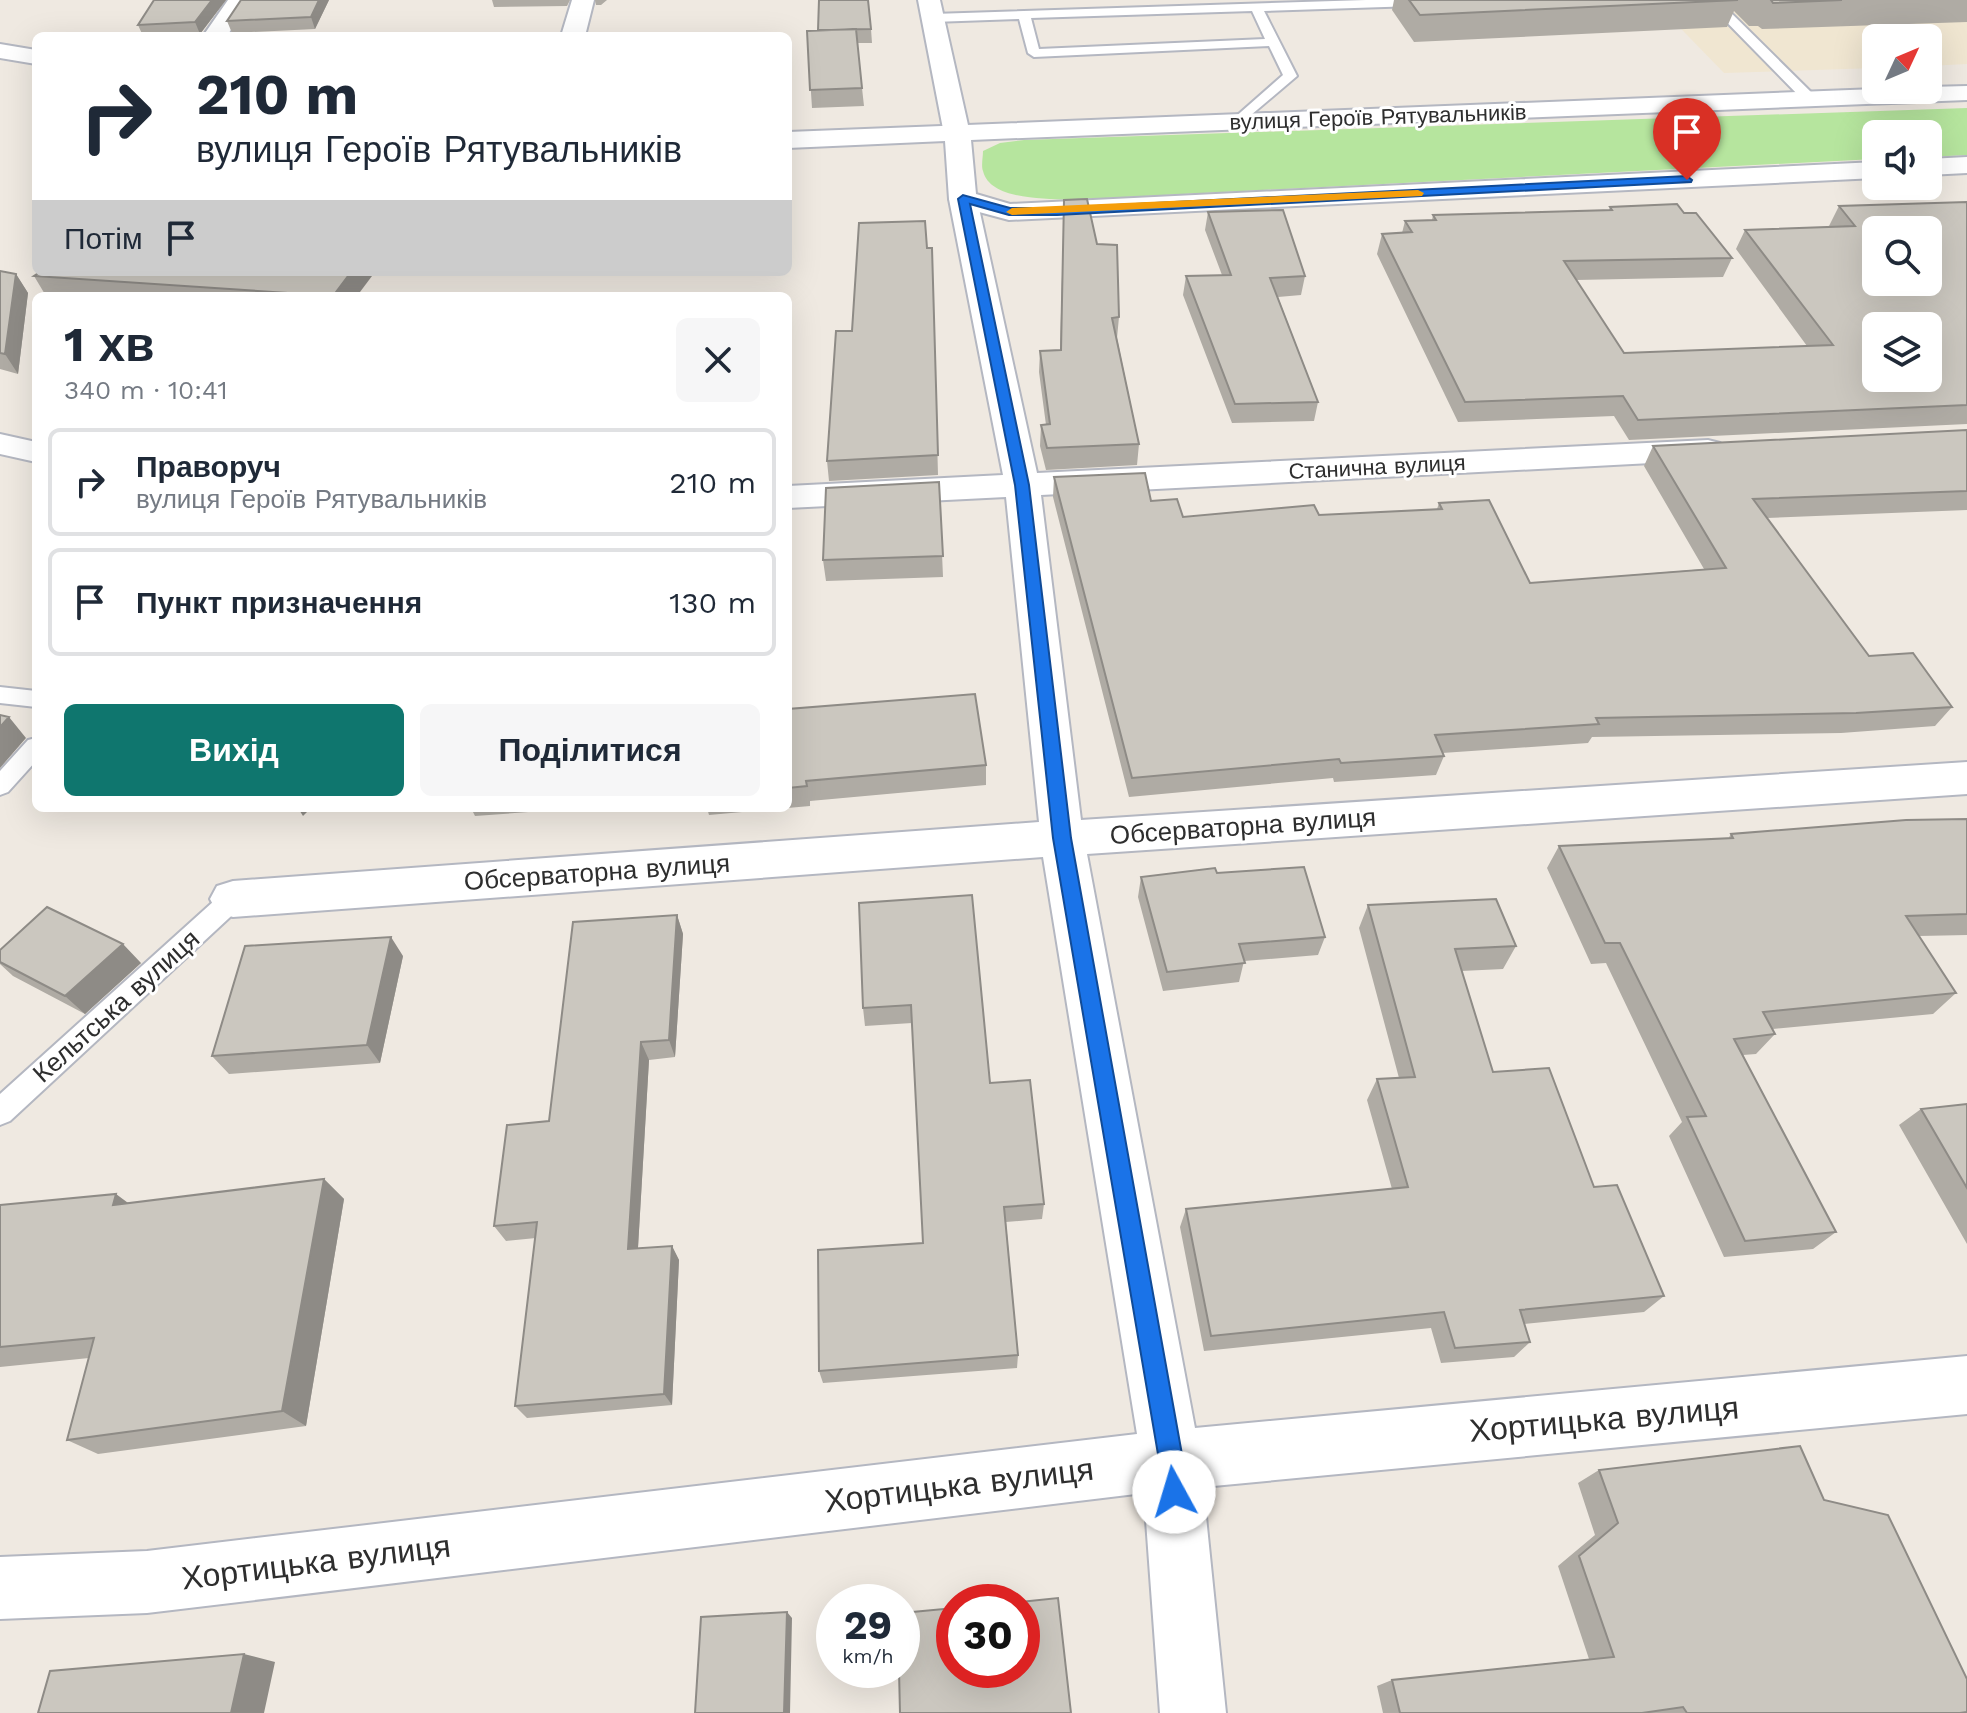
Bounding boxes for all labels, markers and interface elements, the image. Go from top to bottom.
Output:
north arrow [1862,24,1942,104]
map controls [1862,24,1942,392]
text: 210 m [196,62,358,128]
icon: right [64,64,168,168]
pin [1653,98,1721,180]
street label: вулиця Героїв Рятувальників [1229,99,1527,135]
icon: arrive [1665,110,1709,154]
button: sound [1862,120,1942,200]
text: вулиця Героїв Рятувальників [196,129,682,171]
icon: arrive [159,216,203,260]
button: search [1862,216,1942,296]
text: Потім [64,221,143,256]
button: layers [1862,312,1942,392]
text: 1 хв [64,316,155,373]
button: close [676,318,760,402]
text: 340 m · 10:41 [64,375,228,405]
text: Праворуч [136,449,281,484]
street label: Станична вулиця [1288,450,1466,484]
icon: right [68,460,112,504]
text: 210 m [669,465,756,500]
text: вулиця Героїв Рятувальників [136,484,487,514]
icon: arrive [68,580,112,624]
text: Пункт призначення [136,585,422,620]
text: 130 m [669,585,756,620]
button: Вихід [64,704,404,796]
button: Поділитися [420,704,760,796]
street label: Обсерваторна вулиця [1109,802,1377,850]
street label: Обсерваторна вулиця [463,848,731,896]
street label: Кельтська вулиця [27,924,205,1088]
street label: Хортицька вулиця [1468,1388,1740,1450]
street label: Хортицька вулиця [822,1450,1096,1520]
position arrow [1132,1450,1216,1534]
street label: Хортицька вулиця [179,1527,453,1597]
speed limit sign: 30 [936,1584,1040,1688]
text: 29 [844,1602,892,1649]
text: km/h [842,1644,894,1668]

